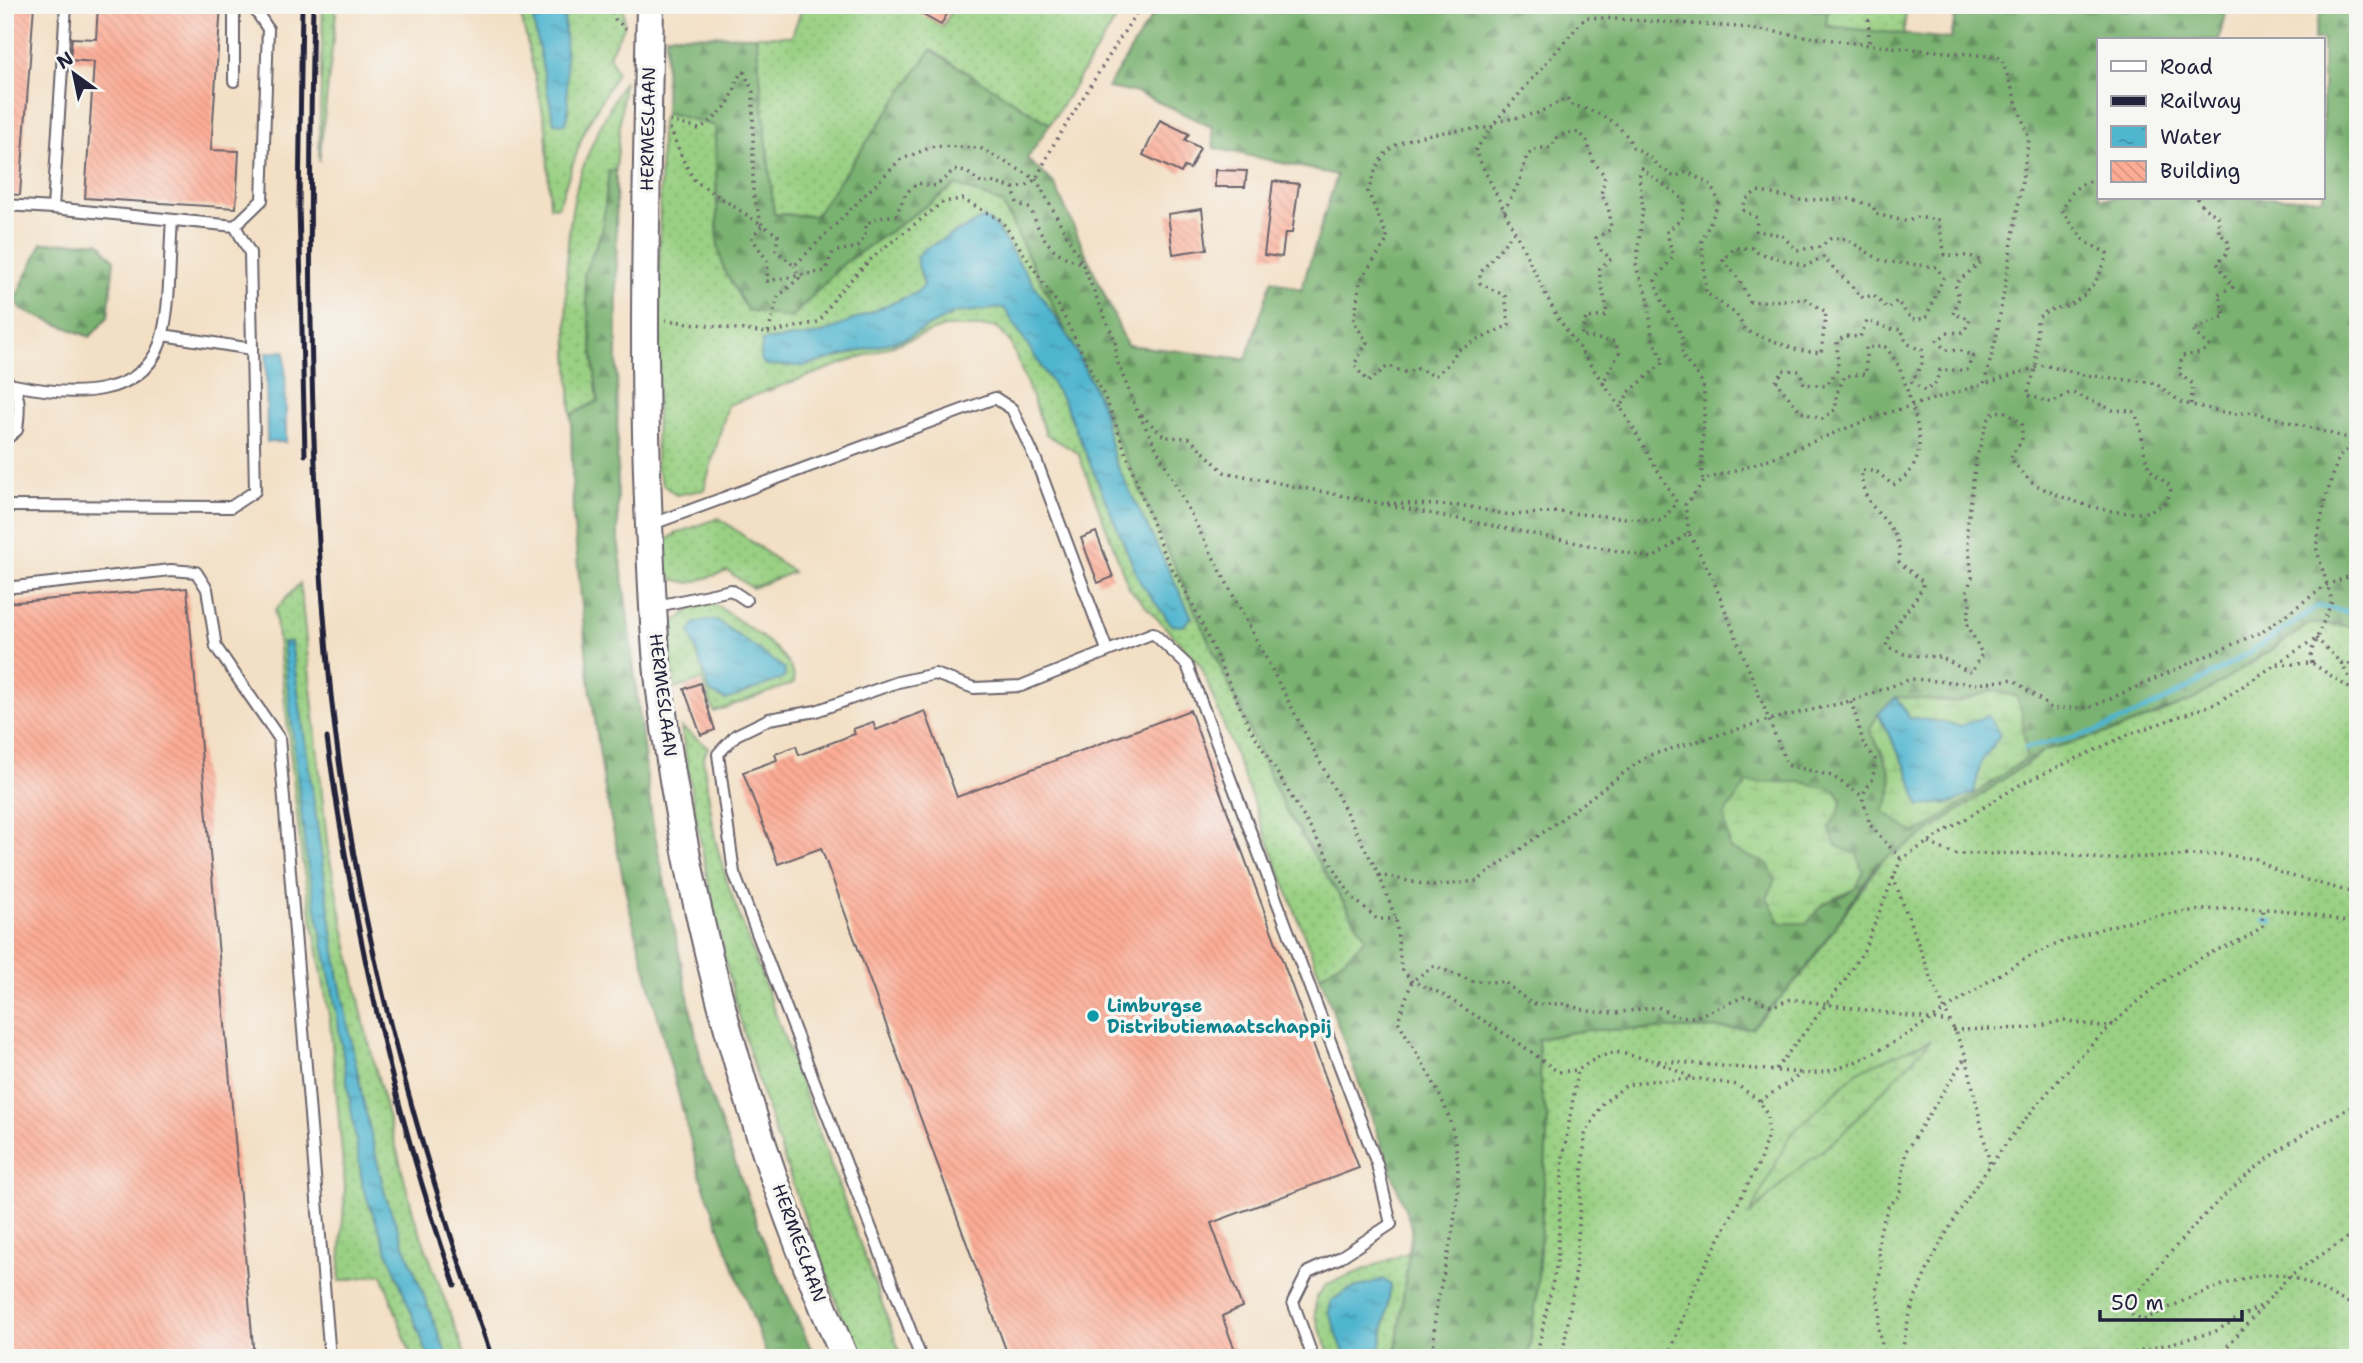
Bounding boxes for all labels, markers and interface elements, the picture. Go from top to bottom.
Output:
north arrow [38,38,108,108]
legend [2097,38,2324,200]
text: N [52,46,78,75]
text: Road [2160,53,2213,81]
street label: HERMESLAAN [635,67,661,191]
text: Railway [2160,87,2242,115]
text: Water [2160,123,2222,151]
text: Building [2160,157,2240,185]
street label: HERMESLAAN [644,632,682,758]
place label: Limburgse Distributiemaatschappij [1107,994,1331,1039]
marker: Limburgse Distributiemaatschappij [1085,1008,1101,1024]
street label: HERMESLAAN [767,1181,831,1305]
scale bar [2100,1279,2242,1323]
text: 50 m [2111,1289,2164,1317]

